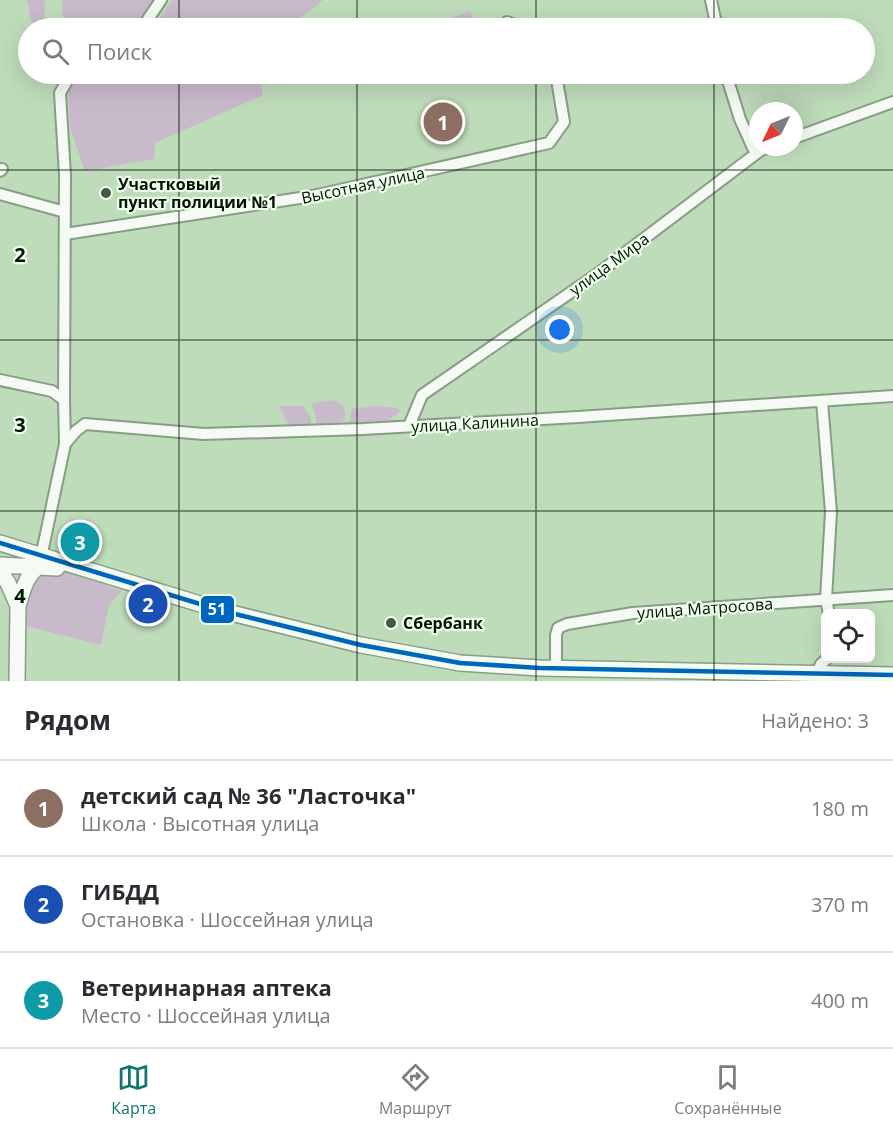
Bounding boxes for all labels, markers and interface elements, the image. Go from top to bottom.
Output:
search box [18,18,875,84]
icon: search [39,35,72,68]
text: Поиск [87,36,152,66]
pin: 1 [424,100,462,144]
north arrow [749,102,803,156]
street label: Высотная улица [299,161,427,209]
place label: Участковый пункт полиции №1 [118,173,277,213]
marker: Участковый пункт полиции №1 [99,186,113,200]
street label: улица Мира [565,228,653,300]
text: 2 [14,241,26,268]
your location [545,315,574,344]
street label: улица Калинина [411,409,539,437]
text: 3 [14,411,26,438]
pin: 3 [60,520,100,564]
text: 4 [14,582,26,609]
pin: 2 [128,582,168,626]
street label: улица Матросова [636,592,774,624]
line badge: 51 [200,595,235,624]
text: 51 [208,598,226,620]
map controls [821,609,875,663]
button: locate [821,609,875,663]
place label: Сбербанк [403,612,483,634]
marker: Сбербанк [384,616,398,630]
text: Рядом [24,702,111,738]
text: Найдено: 3 [761,707,869,734]
text: детский сад № 36 "Ласточка" [81,780,416,810]
text: 1 [38,795,49,822]
text: 180 m [811,795,869,822]
text: Школа · Высотная улица [81,810,319,837]
text: ГИБДД [81,876,159,906]
text: 2 [38,891,49,918]
text: 370 m [811,891,869,918]
text: Остановка · Шоссейная улица [81,906,374,933]
text: Ветеринарная аптека [81,972,332,1002]
text: 3 [38,987,49,1014]
text: 400 m [811,987,869,1014]
text: Место · Шоссейная улица [81,1002,331,1029]
tab: Карта [111,1061,156,1119]
tab: Маршрут [379,1061,452,1119]
tab: Сохранённые [674,1061,782,1119]

